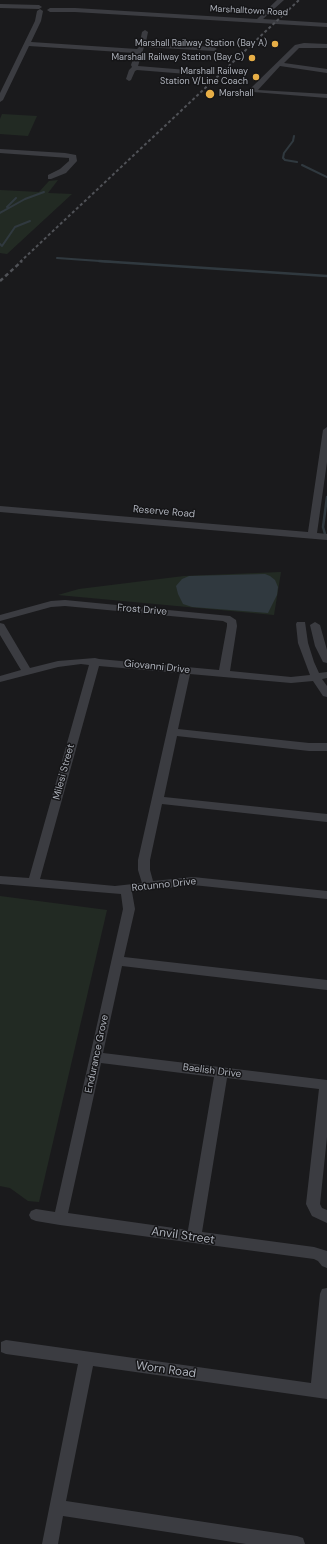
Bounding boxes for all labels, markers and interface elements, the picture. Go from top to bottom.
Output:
street label: Marshalltown Road [210,4,288,18]
place label: Marshall Railway Station (Bay A) [135,39,267,49]
marker: Marshall Railway Station (Bay A) [270,39,280,49]
place label: Marshall Railway Station (Bay C) [111,53,244,63]
marker: Marshall Railway Station (Bay C) [247,53,257,63]
place label: Marshall Railway Station V/Line Coach [160,67,248,88]
marker: Marshall Railway Station V/Line Coach [251,72,261,82]
marker: Marshall [204,88,216,100]
place label: Marshall [219,89,253,99]
street label: Reserve Road [132,503,196,521]
street label: Frost Drive [117,602,167,618]
street label: Giovanni Drive [123,658,191,676]
street label: Milesi Street [51,743,77,801]
street label: Rotunno Drive [131,876,197,894]
street label: Endurance Grove [83,1014,111,1094]
street label: Baelish Drive [182,1061,242,1081]
street label: Anvil Street [150,1224,216,1248]
street label: Worn Road [135,1359,197,1381]

